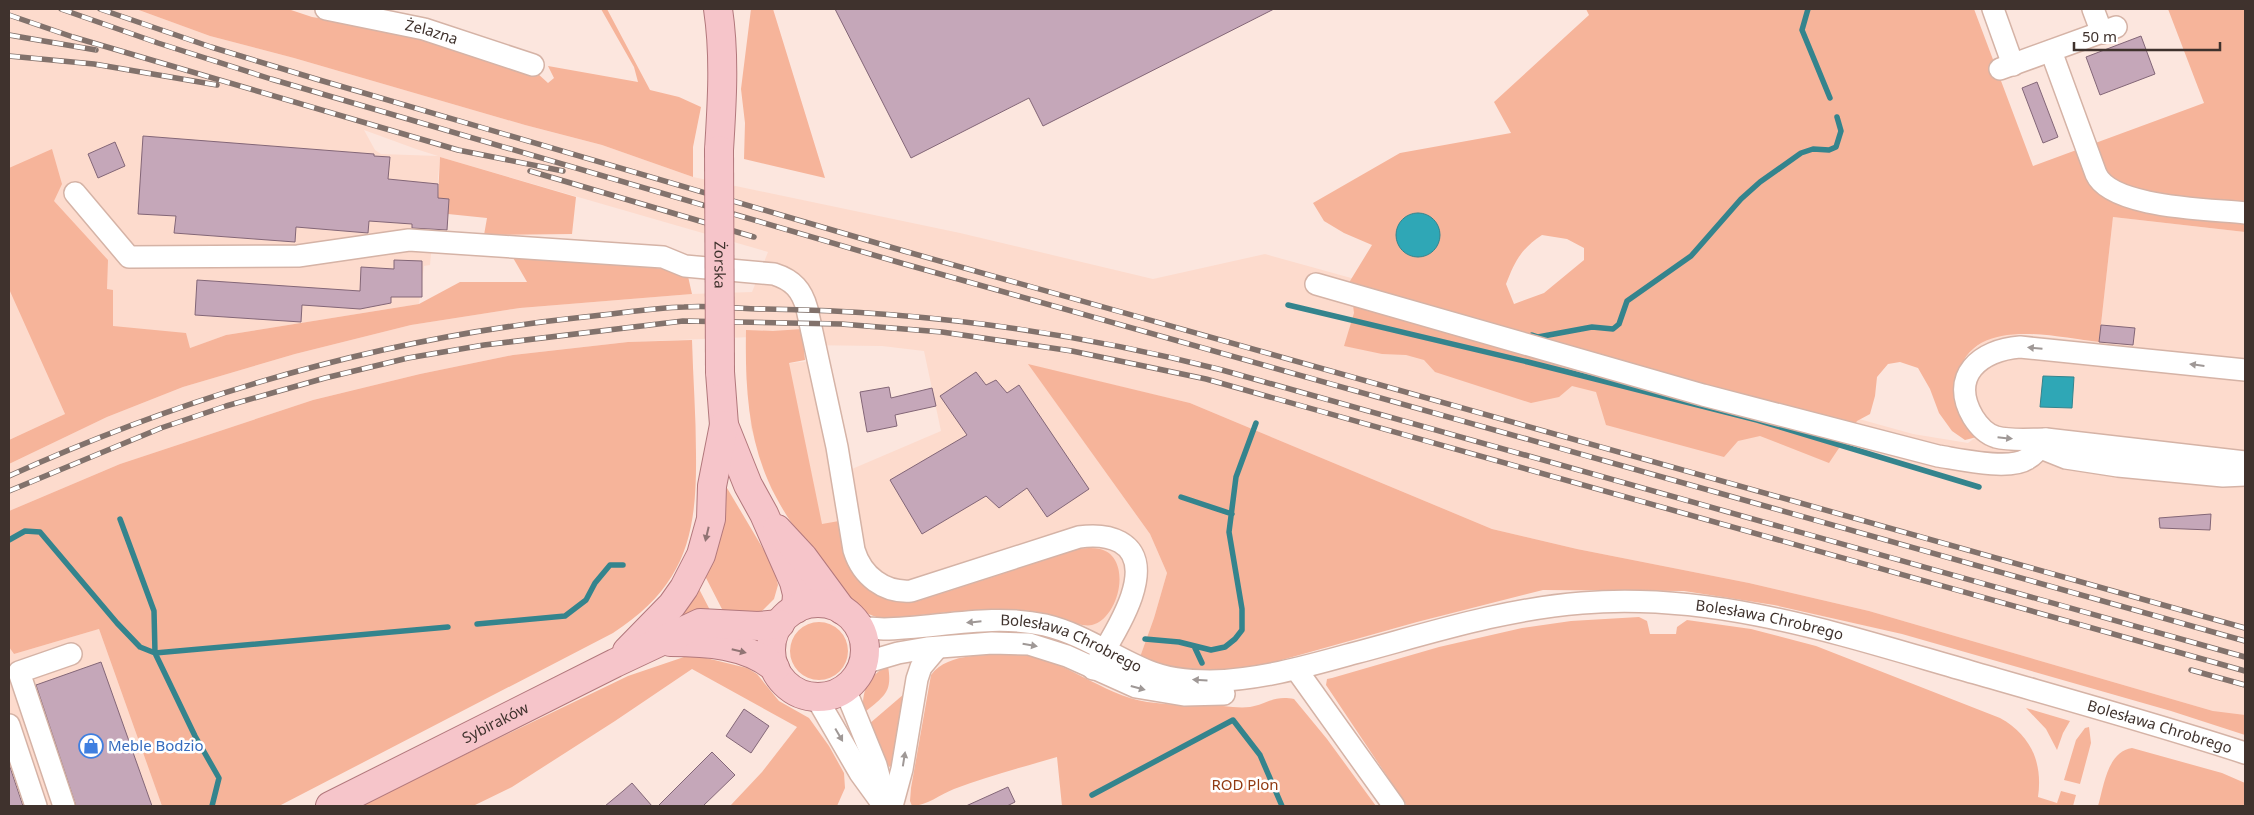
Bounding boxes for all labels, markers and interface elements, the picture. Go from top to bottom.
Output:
street label: Żelazna [404,14,461,49]
scale bar [2074,20,2220,52]
text: 50 m [2082,26,2117,46]
street label: Żorska [710,241,731,289]
one-way arrow [2027,344,2043,352]
one-way arrow [2189,361,2205,369]
one-way arrow [1997,434,2013,442]
one-way arrow [703,527,711,542]
street label: Bolesława Chrobrego [1695,594,1846,644]
street label: Bolesława Chrobrego [1000,609,1146,676]
one-way arrow [966,618,982,626]
one-way arrow [1023,641,1038,649]
one-way arrow [732,647,747,655]
one-way arrow [1192,676,1208,684]
one-way arrow [1131,684,1146,692]
street label: Bolesława Chrobrego [2085,695,2235,757]
street label: Sybiraków [458,697,532,747]
one-way arrow [834,728,843,741]
shop icon: Meble Bodzio [78,733,104,759]
place label: Meble Bodzio [108,735,204,755]
one-way arrow [900,751,908,767]
park label: ROD Plon [1211,774,1279,794]

